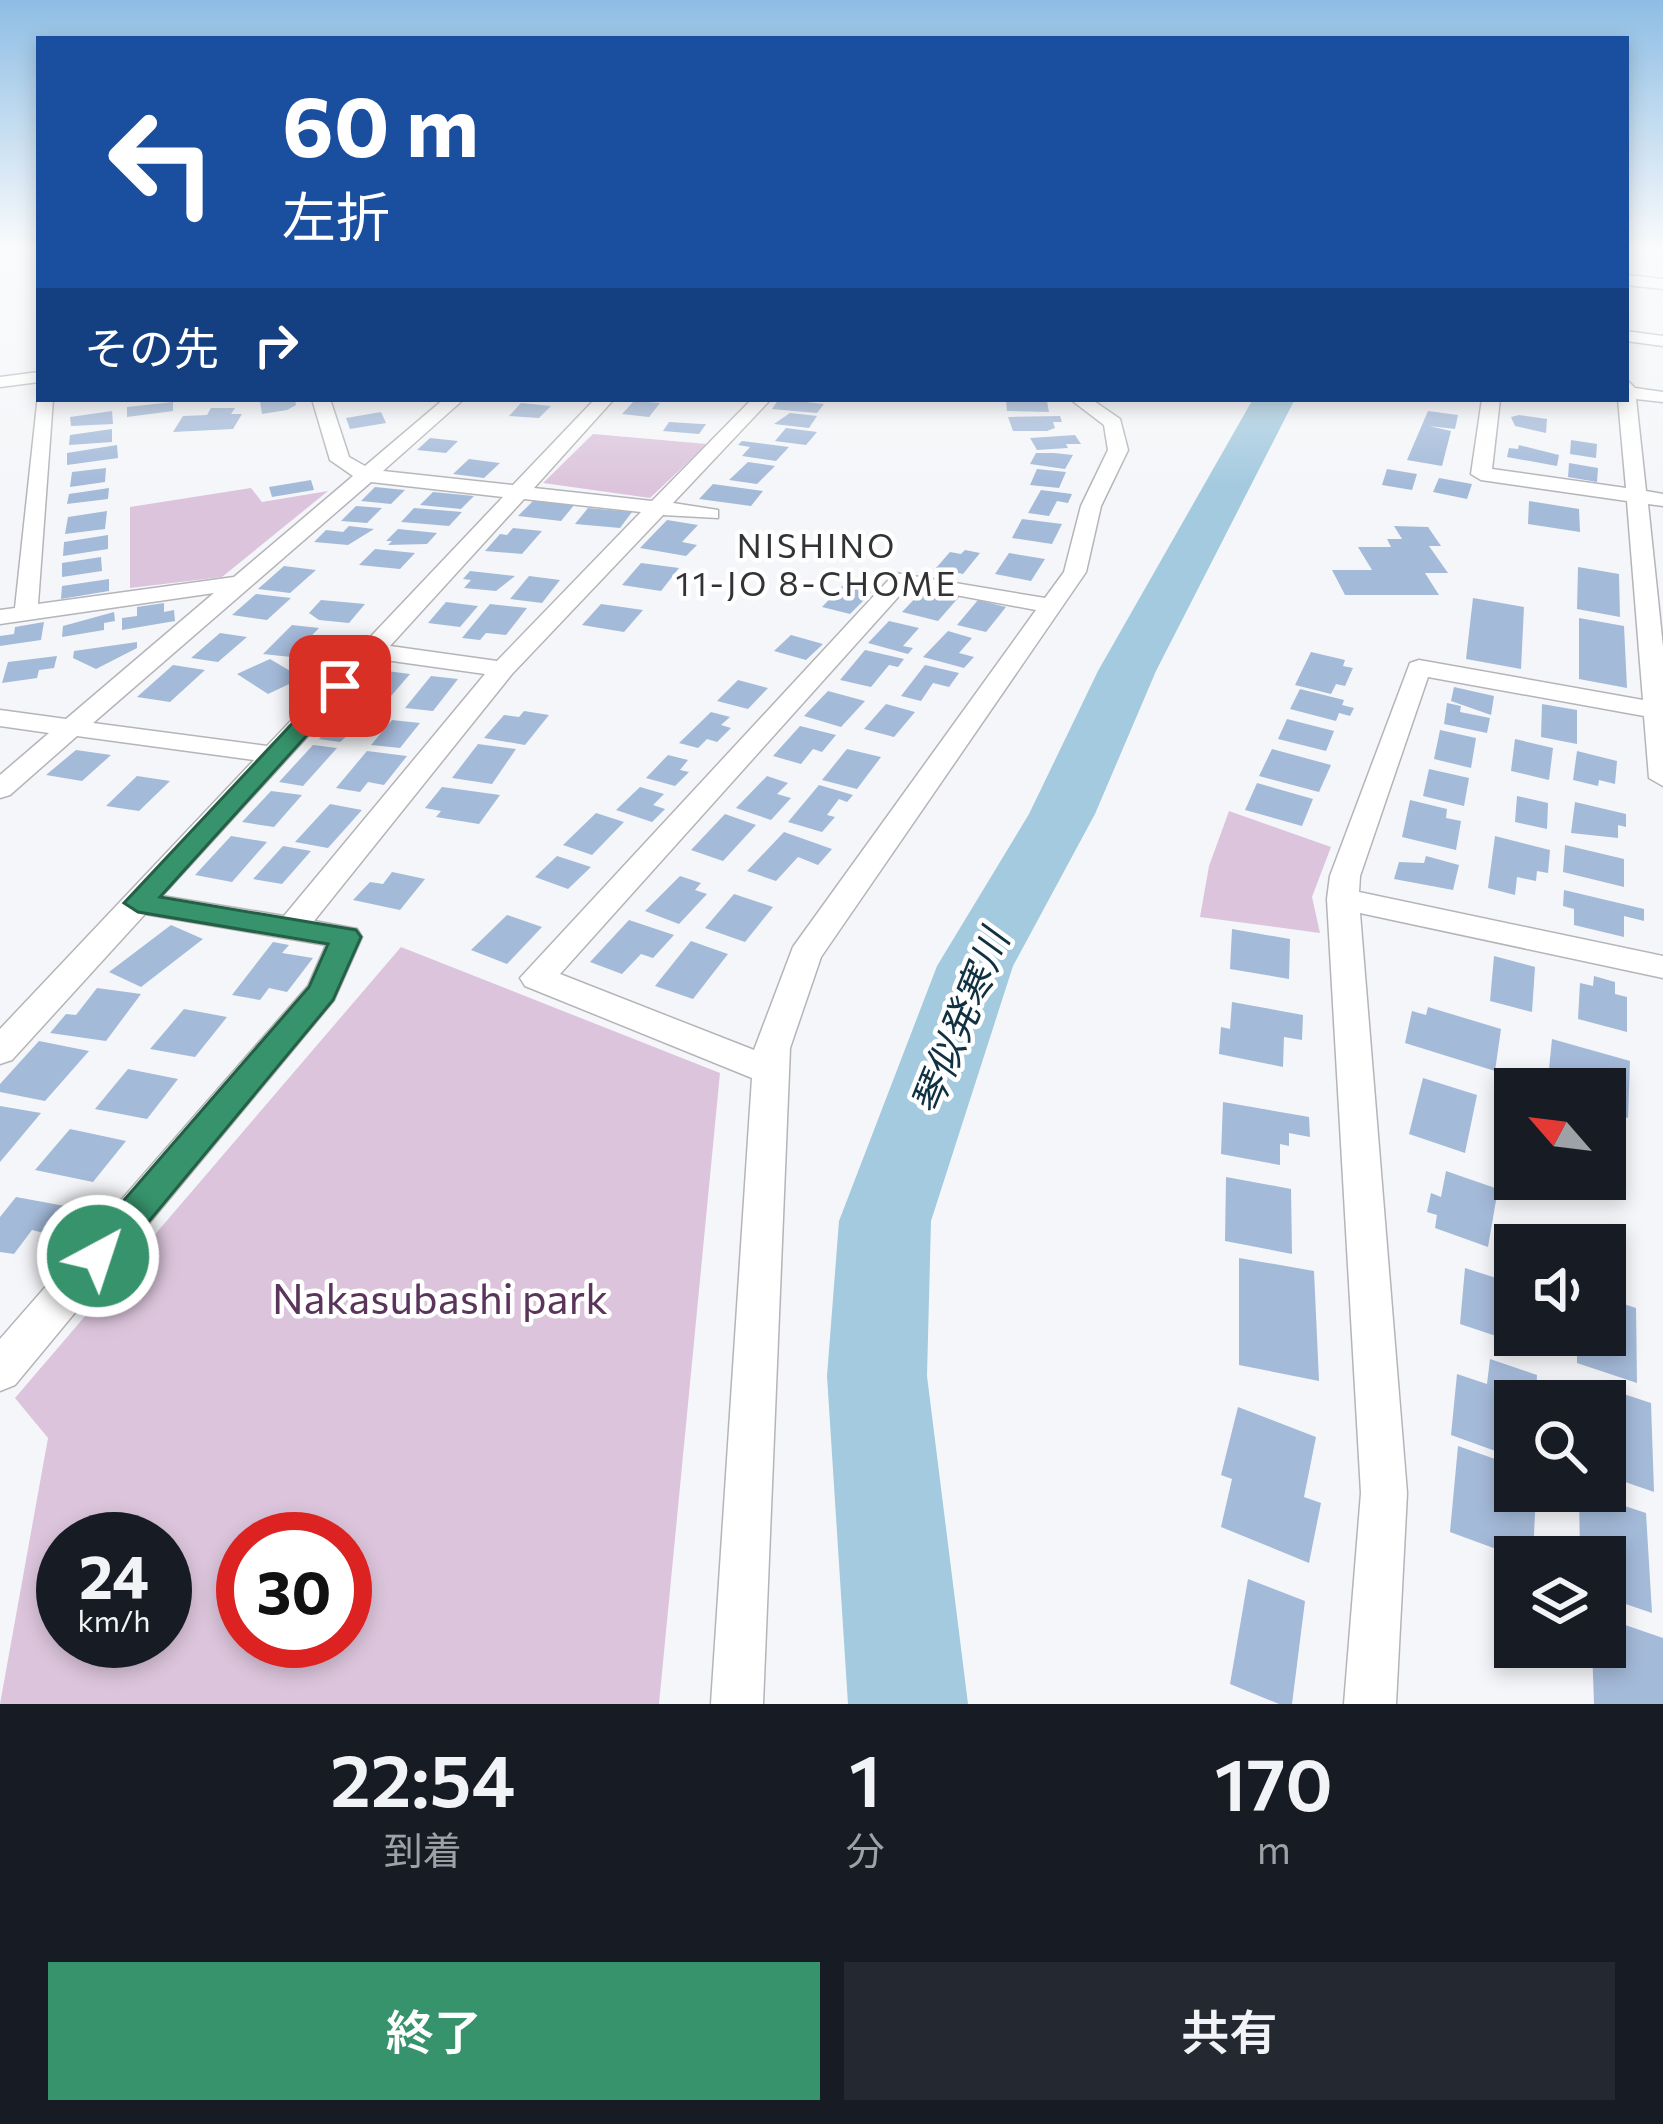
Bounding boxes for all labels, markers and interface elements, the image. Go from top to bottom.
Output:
text: 60 m [282,72,479,174]
icon: left [84,84,240,240]
text: 左折 [282,182,390,248]
icon: right [243,312,309,378]
text: その先 [84,319,219,374]
district label: NISHINO 11-JO 8-CHOME [676,524,958,603]
pin [289,635,391,737]
icon: arrive [307,653,373,719]
water label: 琴似発寒川 [899,918,1018,1121]
north arrow [1494,1068,1626,1200]
map controls [1494,1068,1626,1668]
position arrow [35,1193,161,1319]
button: sound [1494,1224,1626,1356]
park label: Nakasubashi park [272,1271,608,1323]
button: search [1494,1380,1626,1512]
speed limit sign: 30 [216,1512,372,1668]
button: layers [1494,1536,1626,1668]
text: 24 [79,1538,149,1611]
text: km/h [78,1601,150,1638]
text: 22:54 [330,1734,515,1822]
text: 1 [849,1734,881,1822]
text: 170 [1215,1738,1333,1826]
text: m [1257,1824,1291,1872]
text: 到着 [384,1825,462,1873]
text: 分 [845,1825,884,1873]
button: 終了 [48,1962,820,2100]
button: 共有 [844,1962,1615,2100]

